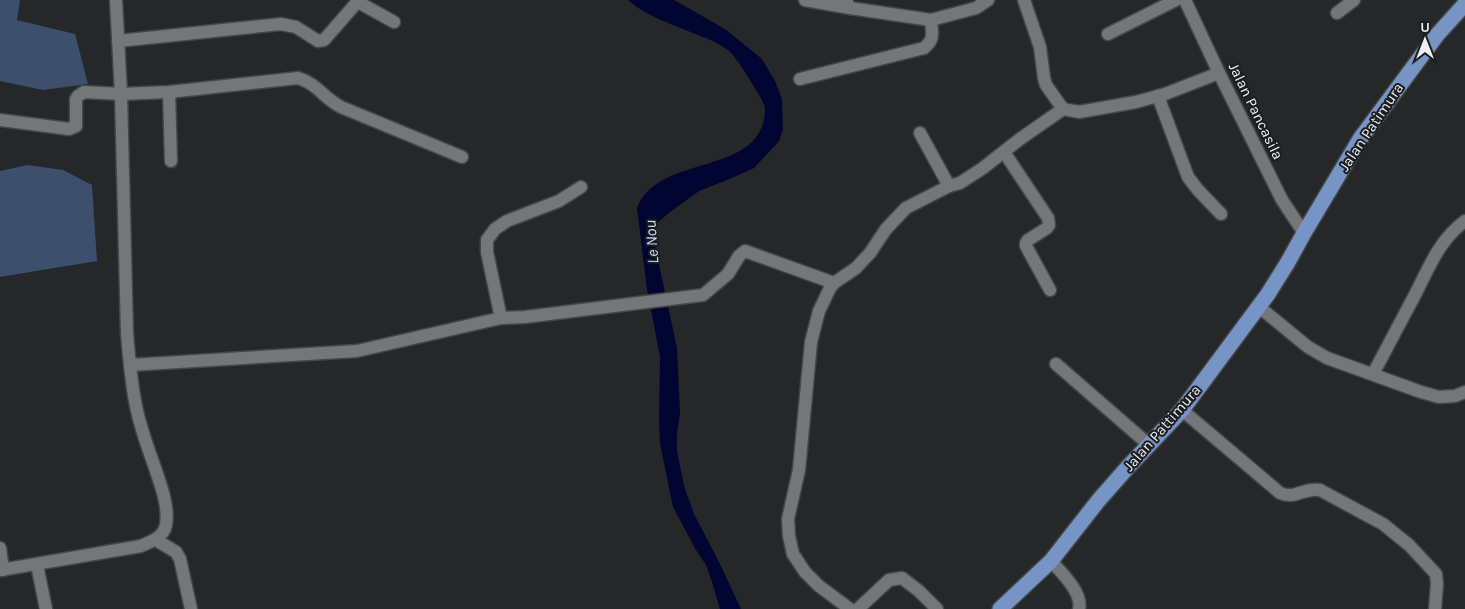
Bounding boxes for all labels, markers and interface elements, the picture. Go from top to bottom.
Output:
north arrow [1400,15,1450,65]
text: U [1420,19,1430,36]
street label: Jalan Pancasila [1225,60,1287,162]
street label: Jalan Patimura [1335,79,1407,175]
water label: Le Nou [640,219,663,265]
street label: Jalan Pattimura [1120,381,1204,475]

